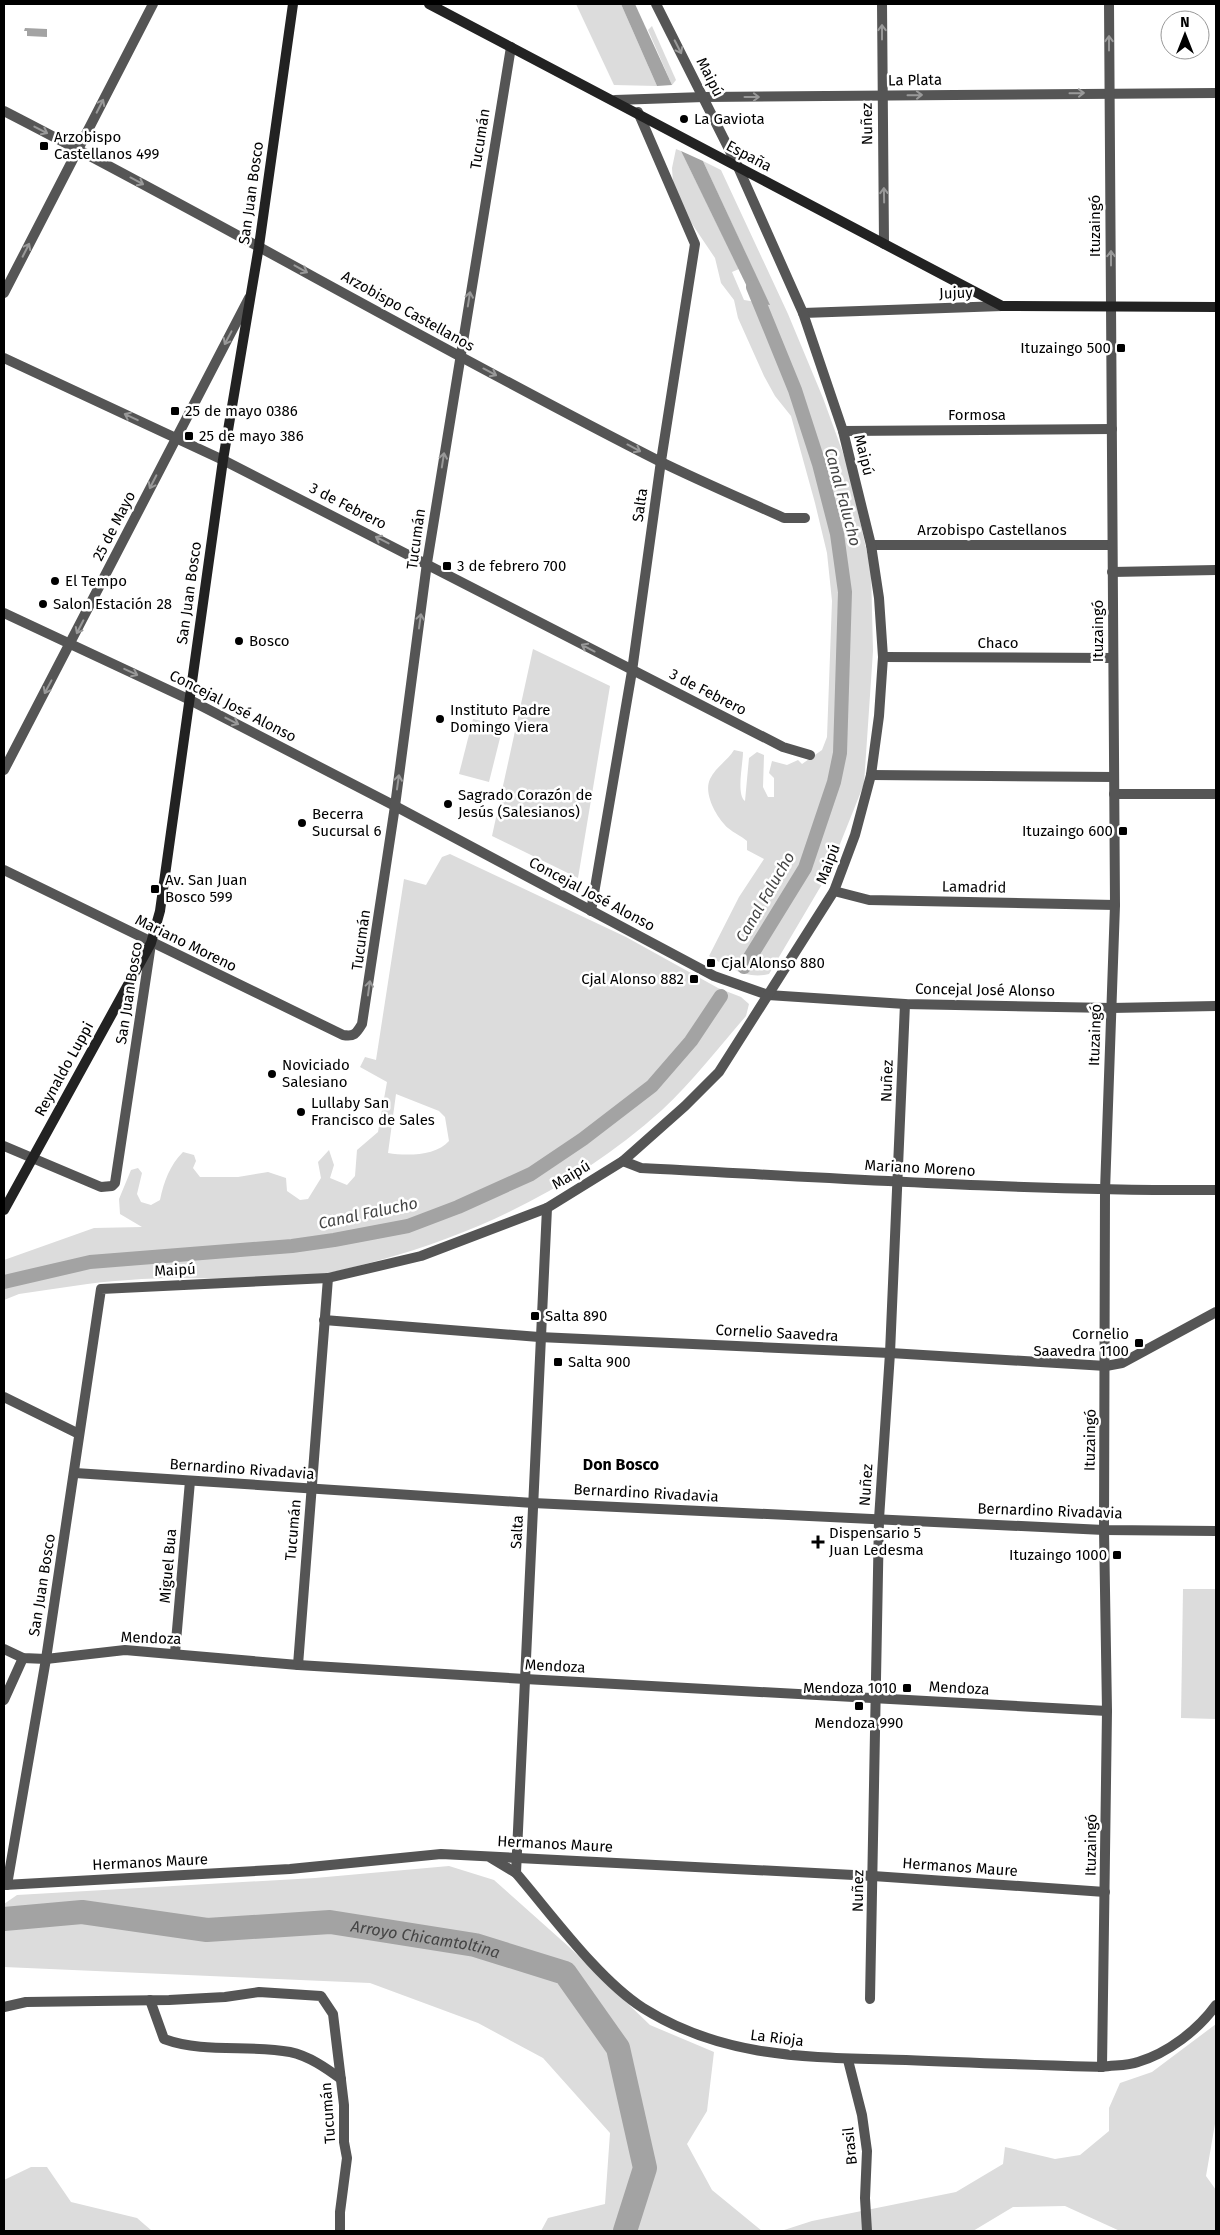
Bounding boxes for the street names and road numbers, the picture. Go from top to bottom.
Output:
street label: Maipú [693,54,727,100]
street label: La Plata [888,71,942,89]
street label: Nuñez [858,102,876,145]
street label: Tucumán [466,107,494,171]
street label: España [723,137,775,175]
street label: San Juan Bosco [235,140,267,246]
street label: Ituzaingó [1086,195,1104,257]
street label: Arzobispo Castellanos [338,267,478,355]
street label: Jujuy [939,283,974,303]
street label: Formosa [948,406,1006,424]
street label: Maipú [850,433,878,477]
street label: 3 de Febrero [306,479,390,533]
street label: Salta [629,487,651,523]
street label: 25 de Mayo [89,488,139,564]
street label: Tucumán [403,507,429,571]
street label: Arzobispo Castellanos [917,521,1067,539]
street label: San Juan Bosco [173,540,205,646]
street label: Ituzaingó [1089,600,1107,662]
street label: Chaco [978,634,1018,652]
street label: 3 de Febrero [666,665,750,719]
street label: Concejal José Alonso [167,666,299,746]
street label: Maipú [812,841,844,887]
street label: Concejal José Alonso [526,853,658,935]
street label: Lamadrid [942,877,1006,897]
street label: Tucumán [348,908,374,972]
street label: Mariano Moreno [132,911,240,975]
street label: San Juan Bosco [112,940,146,1046]
street label: Concejal José Alonso [915,980,1055,1000]
street label: Ituzaingó [1085,1004,1105,1066]
street label: Reynaldo Luppi [31,1019,97,1119]
street label: Nuñez [877,1059,897,1102]
street label: Mariano Moreno [864,1156,976,1180]
street label: Maipú [548,1157,594,1193]
street label: Maipú [154,1260,196,1280]
street label: Cornelio Saavedra [715,1321,839,1345]
street label: Ituzaingó [1080,1409,1100,1471]
street label: Bernardino Rivadavia [169,1455,315,1483]
street label: Nuñez [856,1463,876,1507]
street label: Bernardino Rivadavia [573,1480,719,1506]
street label: Tucumán [281,1499,305,1561]
street label: Bernardino Rivadavia [977,1499,1123,1523]
street label: Salta [507,1515,527,1549]
street label: Miguel Bua [156,1528,180,1604]
street label: San Juan Bosco [25,1532,59,1638]
street label: Mendoza [120,1628,182,1648]
street label: Mendoza [524,1655,586,1677]
street label: Mendoza [928,1677,990,1699]
street label: Ituzaingó [1081,1814,1101,1876]
street label: Hermanos Maure [497,1832,613,1856]
street label: Hermanos Maure [92,1850,208,1874]
street label: Hermanos Maure [902,1854,1018,1880]
street label: Nuñez [849,1869,867,1912]
street label: La Rioja [749,2026,805,2050]
street label: Tucumán [317,2082,339,2144]
street label: Brasil [839,2126,861,2166]

